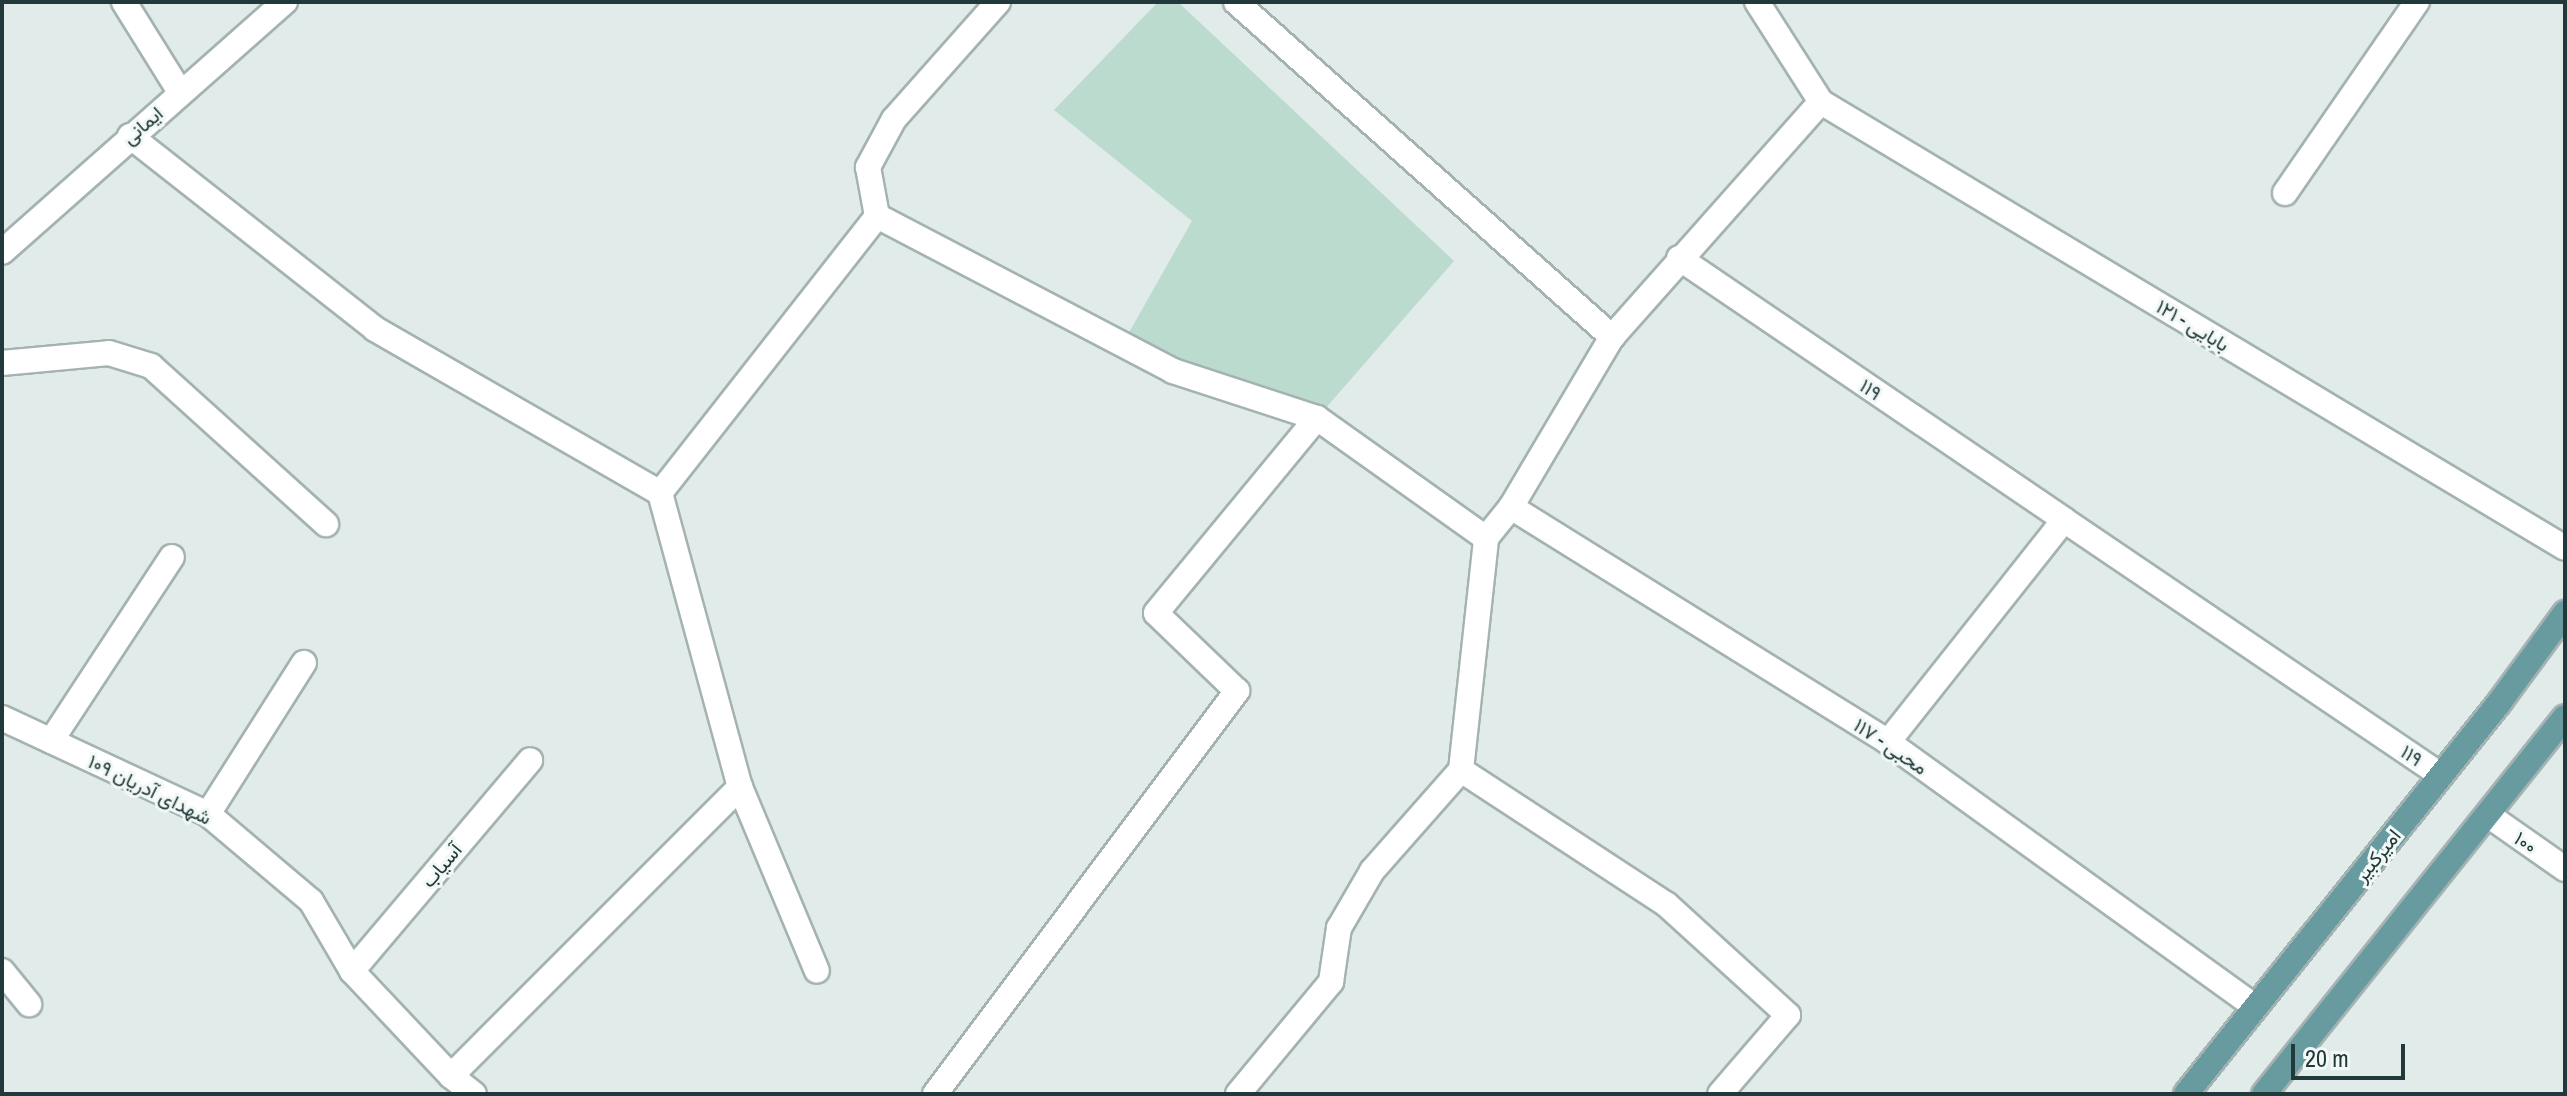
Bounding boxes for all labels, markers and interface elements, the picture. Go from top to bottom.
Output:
street label: ایمانی [117,101,167,149]
street label: بابایی - ۱۲۱ [2152,294,2234,356]
street label: ۱۱۹ [1856,373,1886,405]
street label: محبی - ۱۱۷ [1849,713,1933,779]
street label: ۱۱۹ [2397,739,2427,771]
street label: شهدای آدریان ۱۰۹ [84,749,216,829]
street label: امیرکبیر [2349,824,2405,886]
street label: ۱۰۰ [2510,826,2542,858]
street label: آسیاب [416,838,466,892]
scale bar [2295,1028,2409,1078]
text: 20 m [2305,1042,2349,1074]

